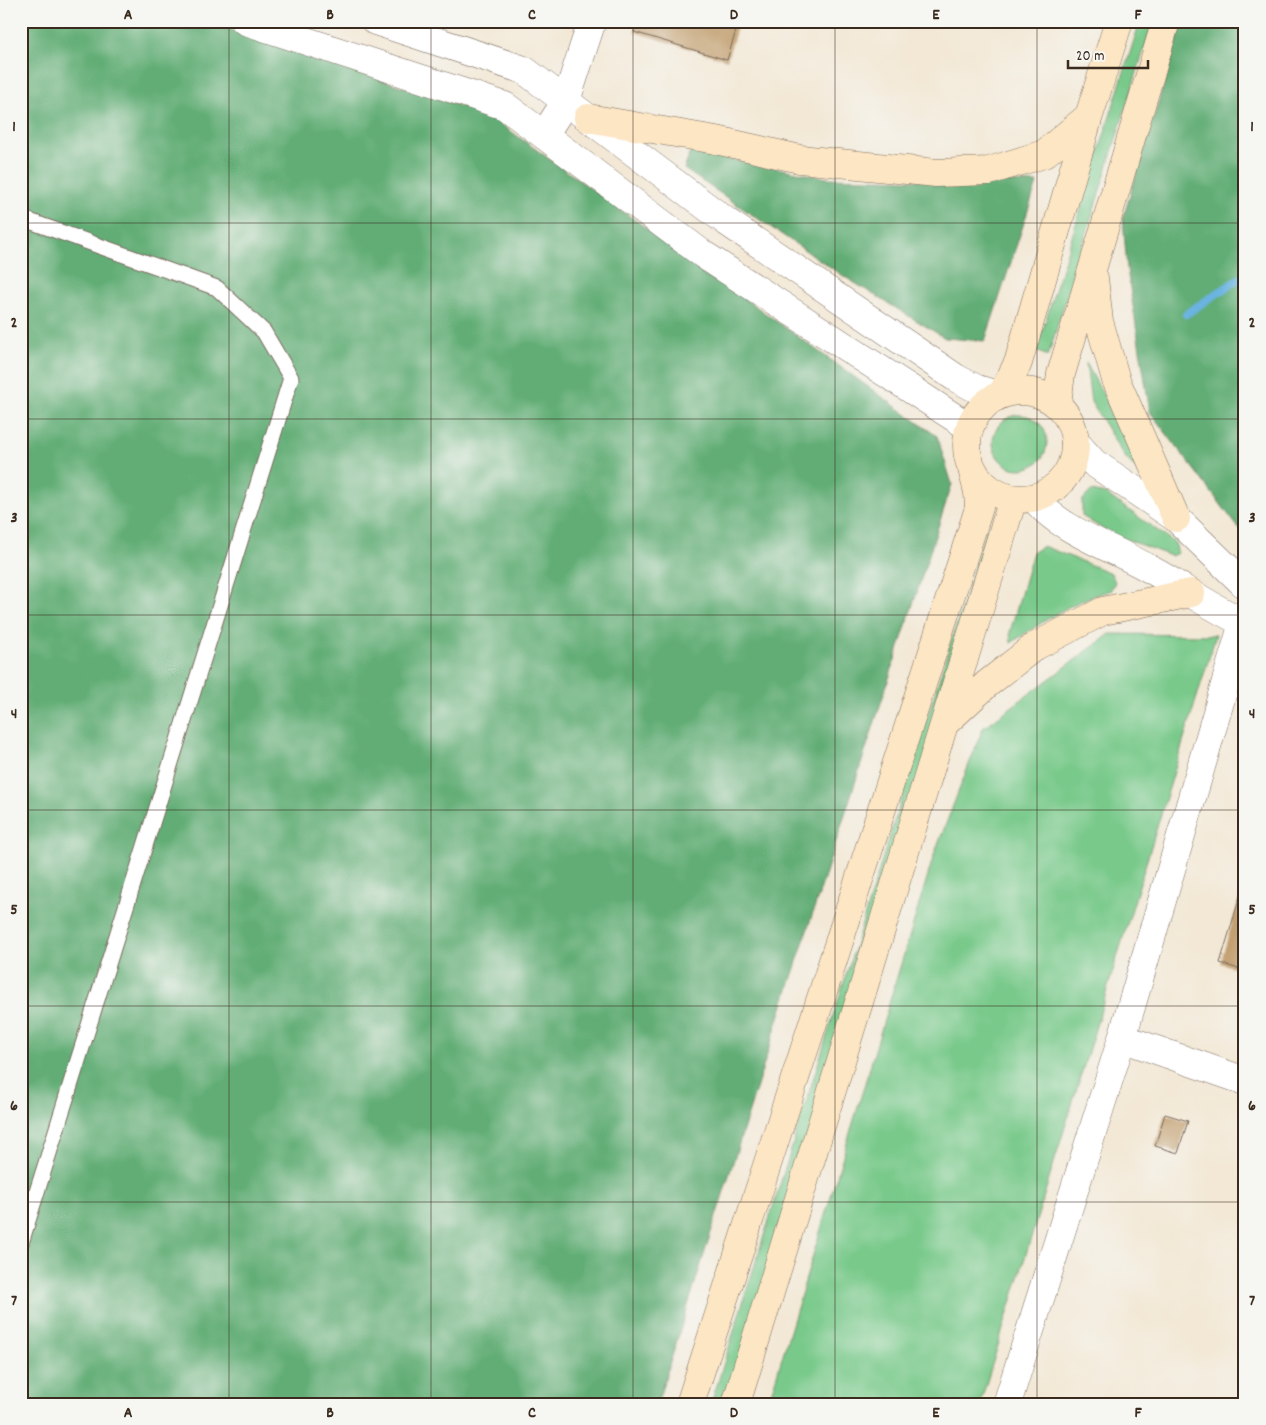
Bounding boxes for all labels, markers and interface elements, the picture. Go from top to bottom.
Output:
text: A [124,4,133,27]
text: B [326,4,334,27]
text: C [528,4,536,27]
text: D [730,4,739,27]
text: E [932,4,940,27]
text: F [1134,4,1142,27]
scale bar [1068,38,1148,70]
text: 20 m [1076,46,1104,68]
text: 1 [12,116,16,139]
text: 1 [1250,116,1254,139]
text: 2 [11,312,18,335]
text: 2 [1249,312,1256,335]
text: 3 [10,507,18,530]
text: 3 [1248,507,1256,530]
text: 4 [11,703,17,726]
text: 4 [1249,703,1255,726]
text: 5 [10,899,18,922]
text: 5 [1248,899,1256,922]
text: 6 [10,1095,18,1118]
text: 6 [1248,1095,1256,1118]
text: 7 [11,1290,17,1313]
text: 7 [1249,1290,1255,1313]
text: A [124,1402,133,1425]
text: B [326,1402,334,1425]
text: C [528,1402,536,1425]
text: D [730,1402,739,1425]
text: E [932,1402,940,1425]
text: F [1134,1402,1142,1425]

